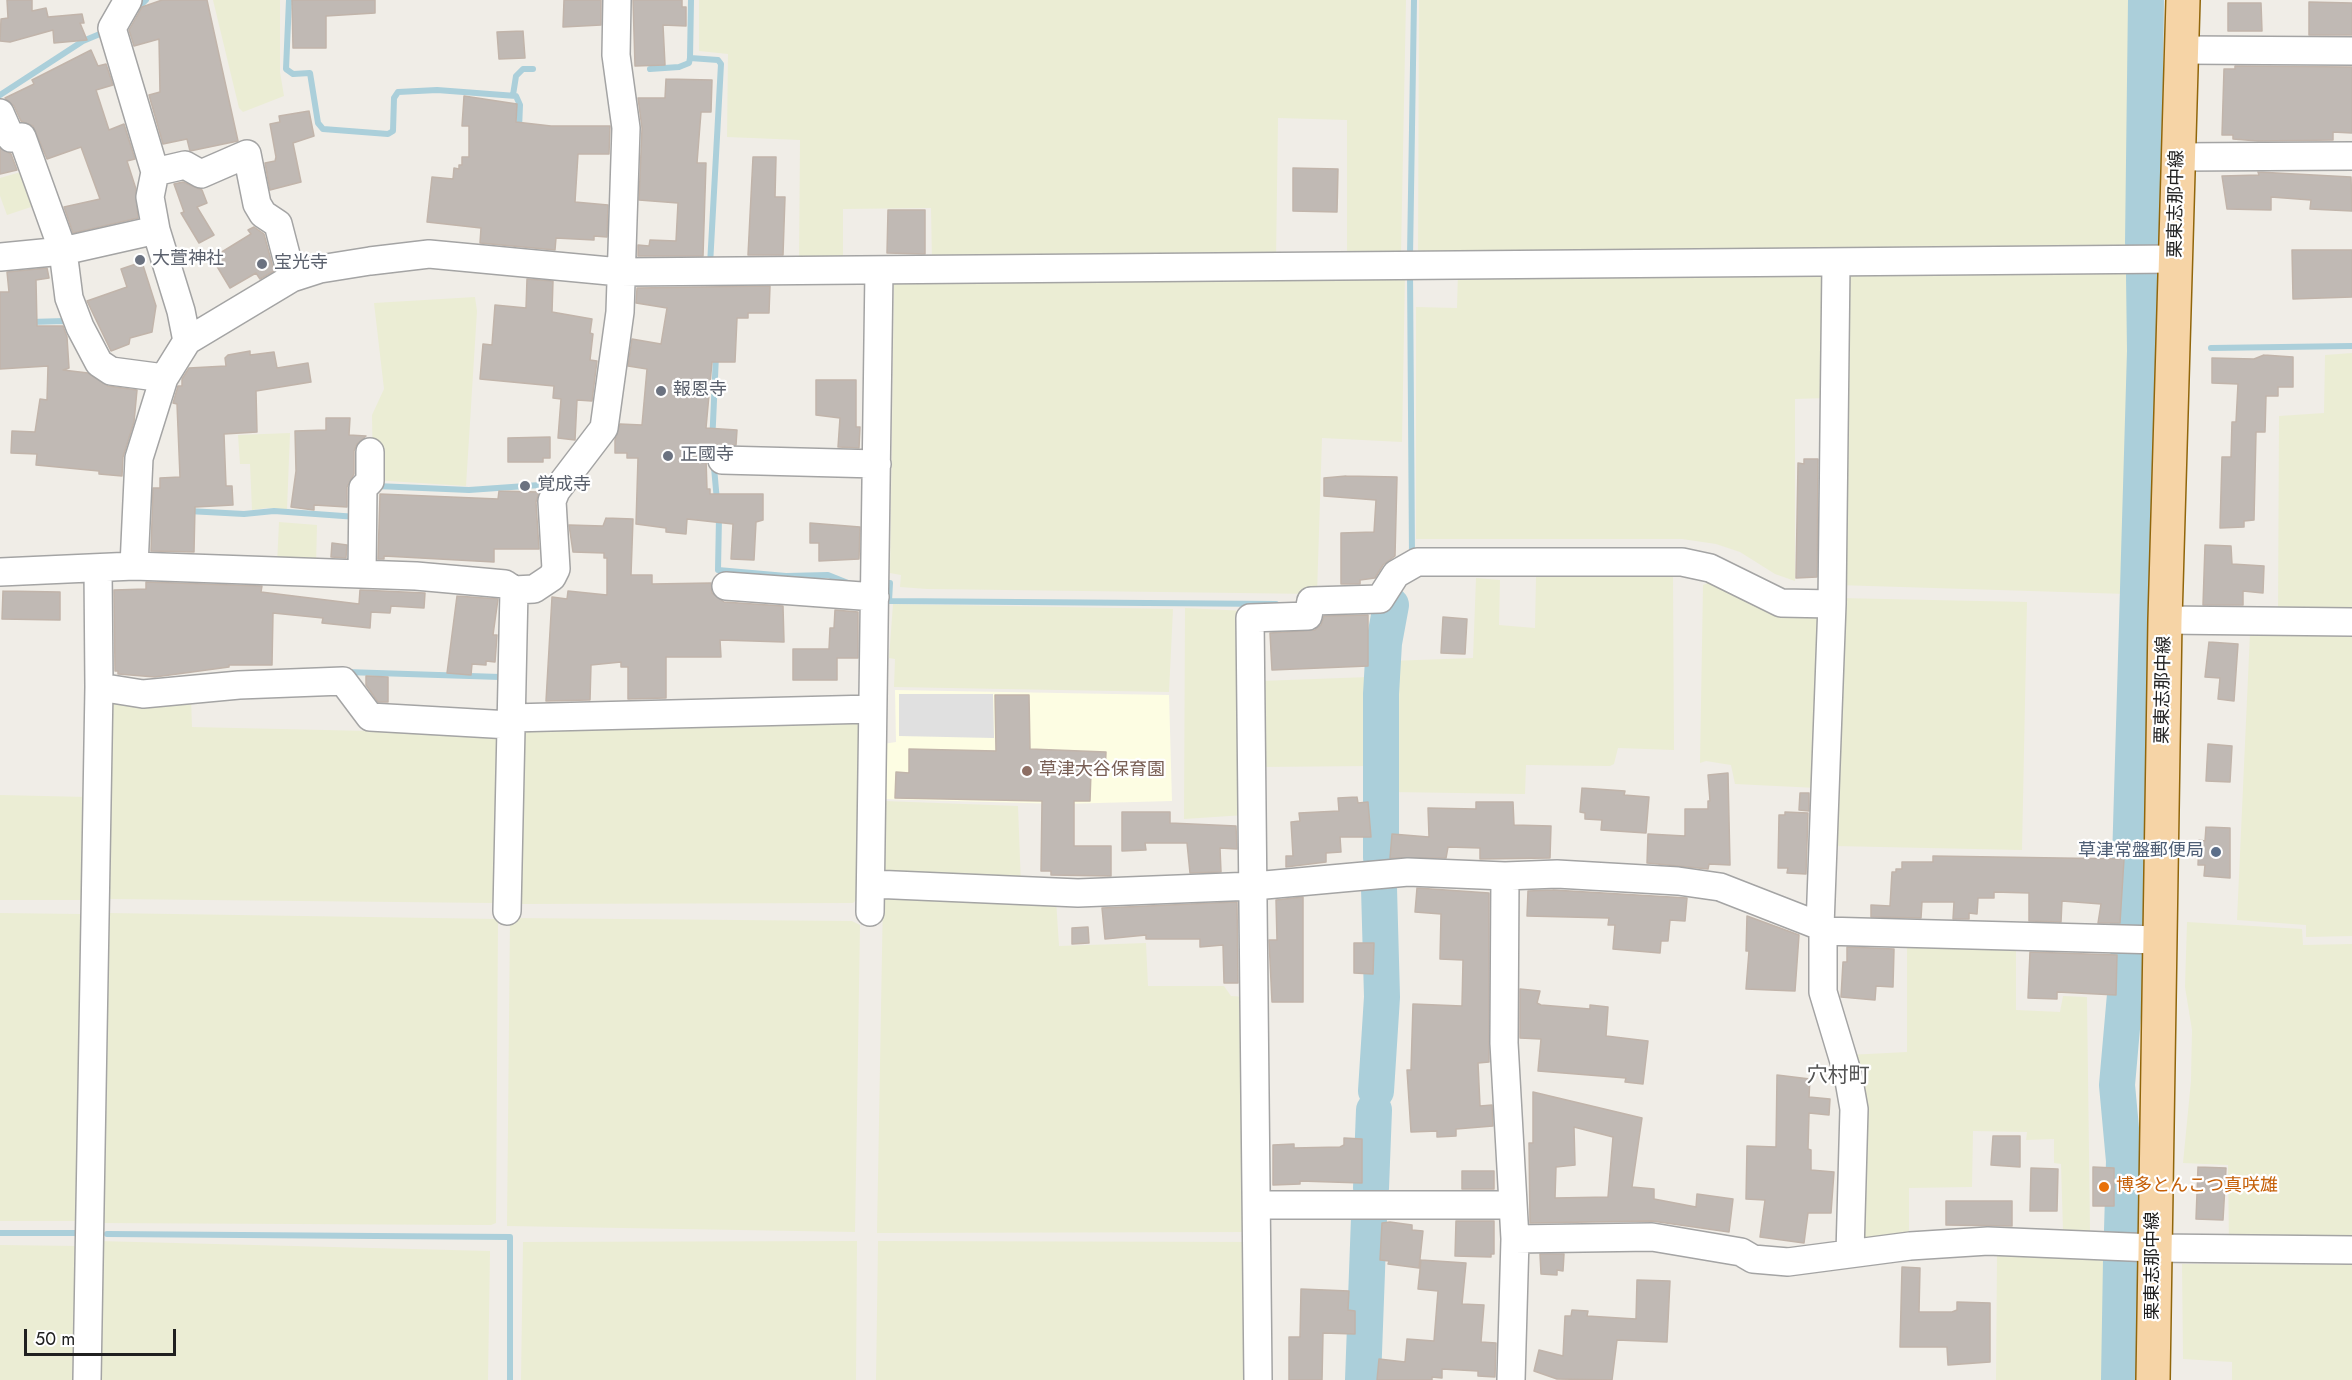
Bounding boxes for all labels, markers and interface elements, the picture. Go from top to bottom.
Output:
street label: 栗東志那中線 [2165,150,2189,258]
place label: 大萱神社 [152,249,224,271]
marker: 大萱神社 [133,253,147,267]
place label: 宝光寺 [274,253,328,275]
marker: 宝光寺 [255,257,269,271]
place label: 報恩寺 [673,380,727,402]
marker: 報恩寺 [654,384,668,398]
place label: 正國寺 [680,445,734,467]
marker: 正國寺 [661,449,675,463]
place label: 覚成寺 [537,475,591,497]
marker: 覚成寺 [518,479,532,493]
street label: 栗東志那中線 [2152,636,2176,744]
place label: 草津大谷保育園 [1039,760,1165,782]
marker: 草津大谷保育園 [1020,764,1034,778]
place label: 草津常盤郵便局 [2078,841,2204,863]
marker: 草津常盤郵便局 [2209,845,2223,859]
district label: 穴村町 [1807,1064,1869,1090]
place label: 博多とんこつ真咲雄 [2116,1176,2278,1198]
marker: 博多とんこつ真咲雄 [2097,1180,2111,1194]
street label: 栗東志那中線 [2143,1212,2165,1320]
scale bar [27,1317,178,1355]
text: 50 m [35,1326,75,1352]

